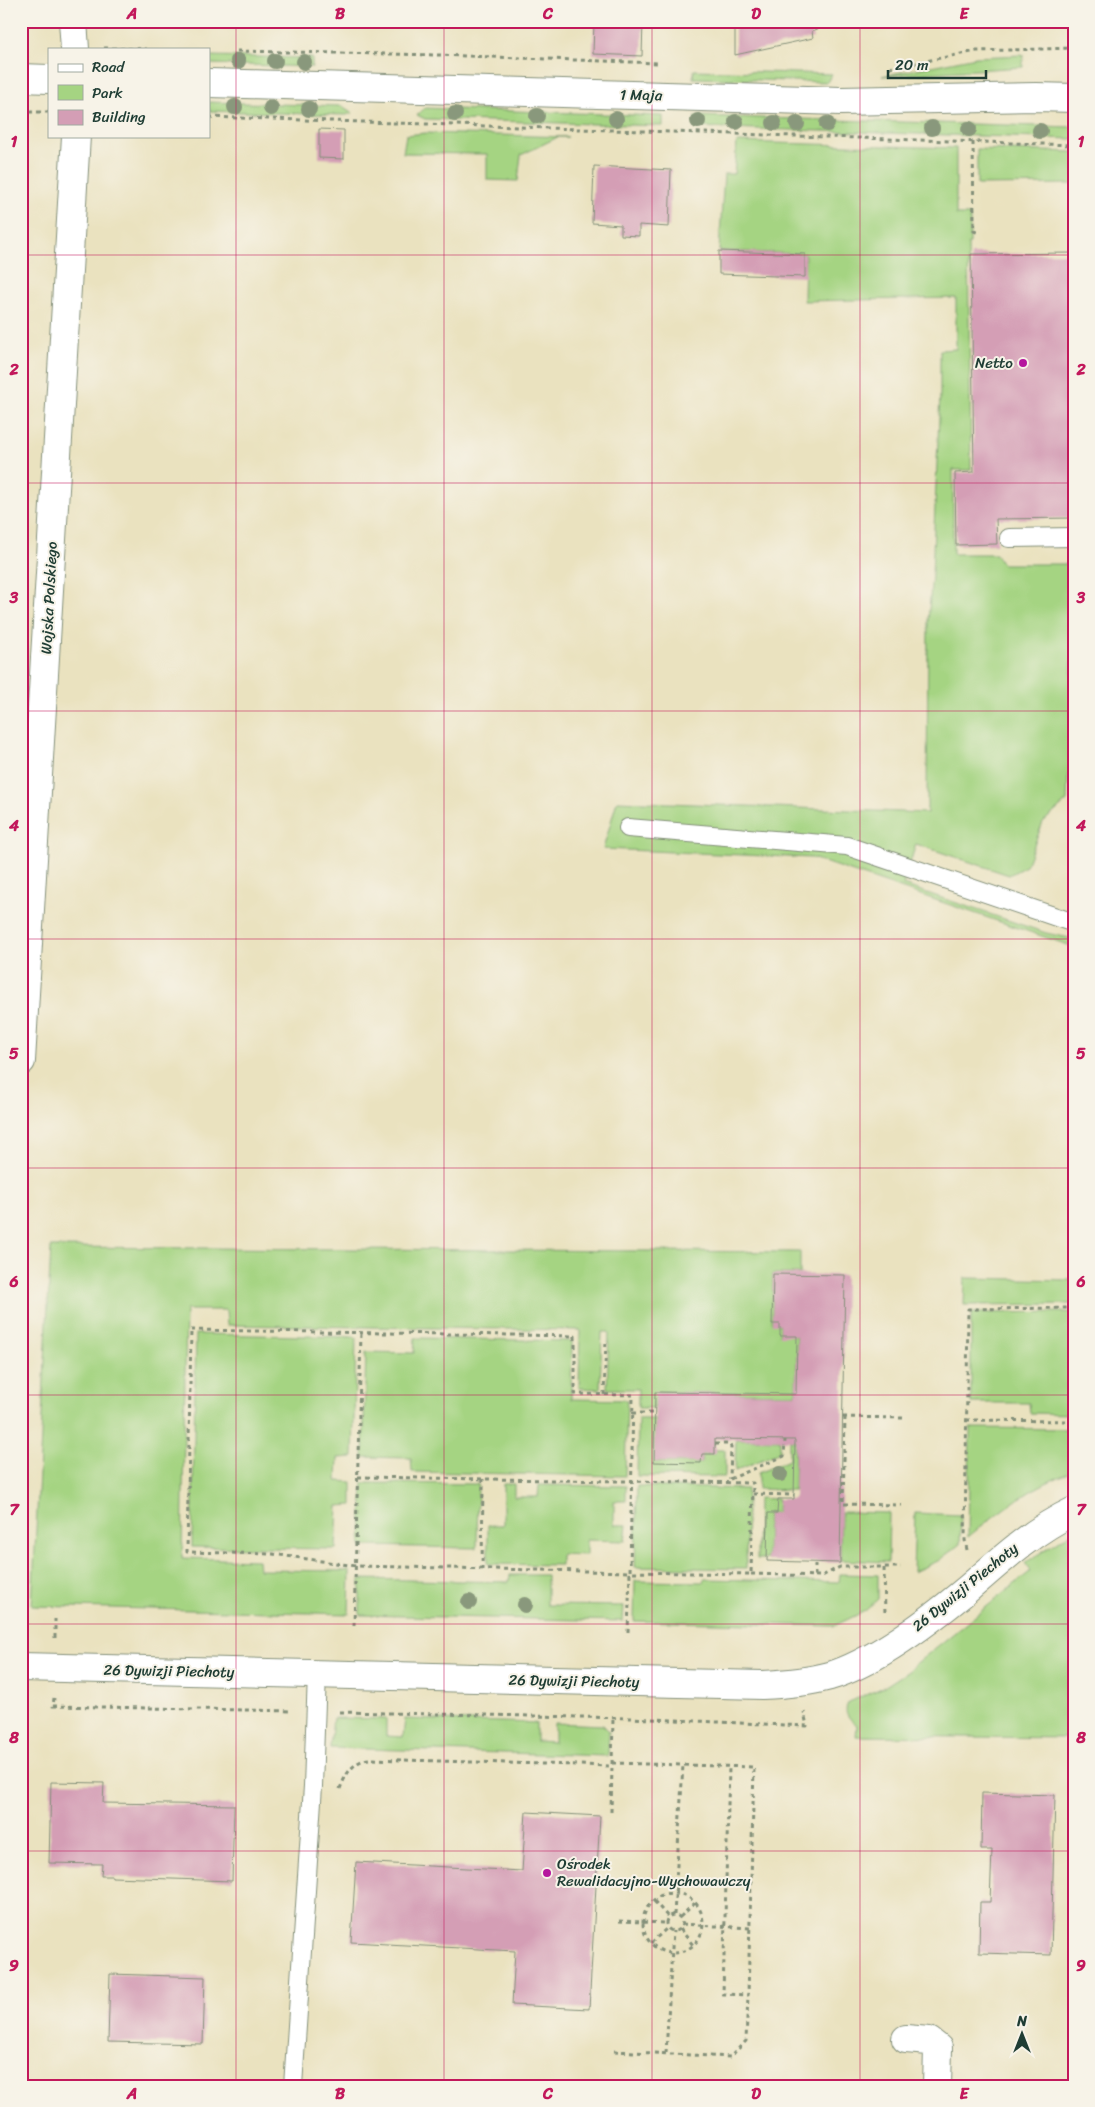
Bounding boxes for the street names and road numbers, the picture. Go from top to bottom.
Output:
street label: 1 Maja [620,82,663,108]
street label: Wojska Polskiego [33,540,65,655]
street label: 26 Dywizji Piechoty [906,1536,1024,1638]
street label: 26 Dywizji Piechoty [103,1657,235,1685]
street label: 26 Dywizji Piechoty [508,1667,640,1695]

